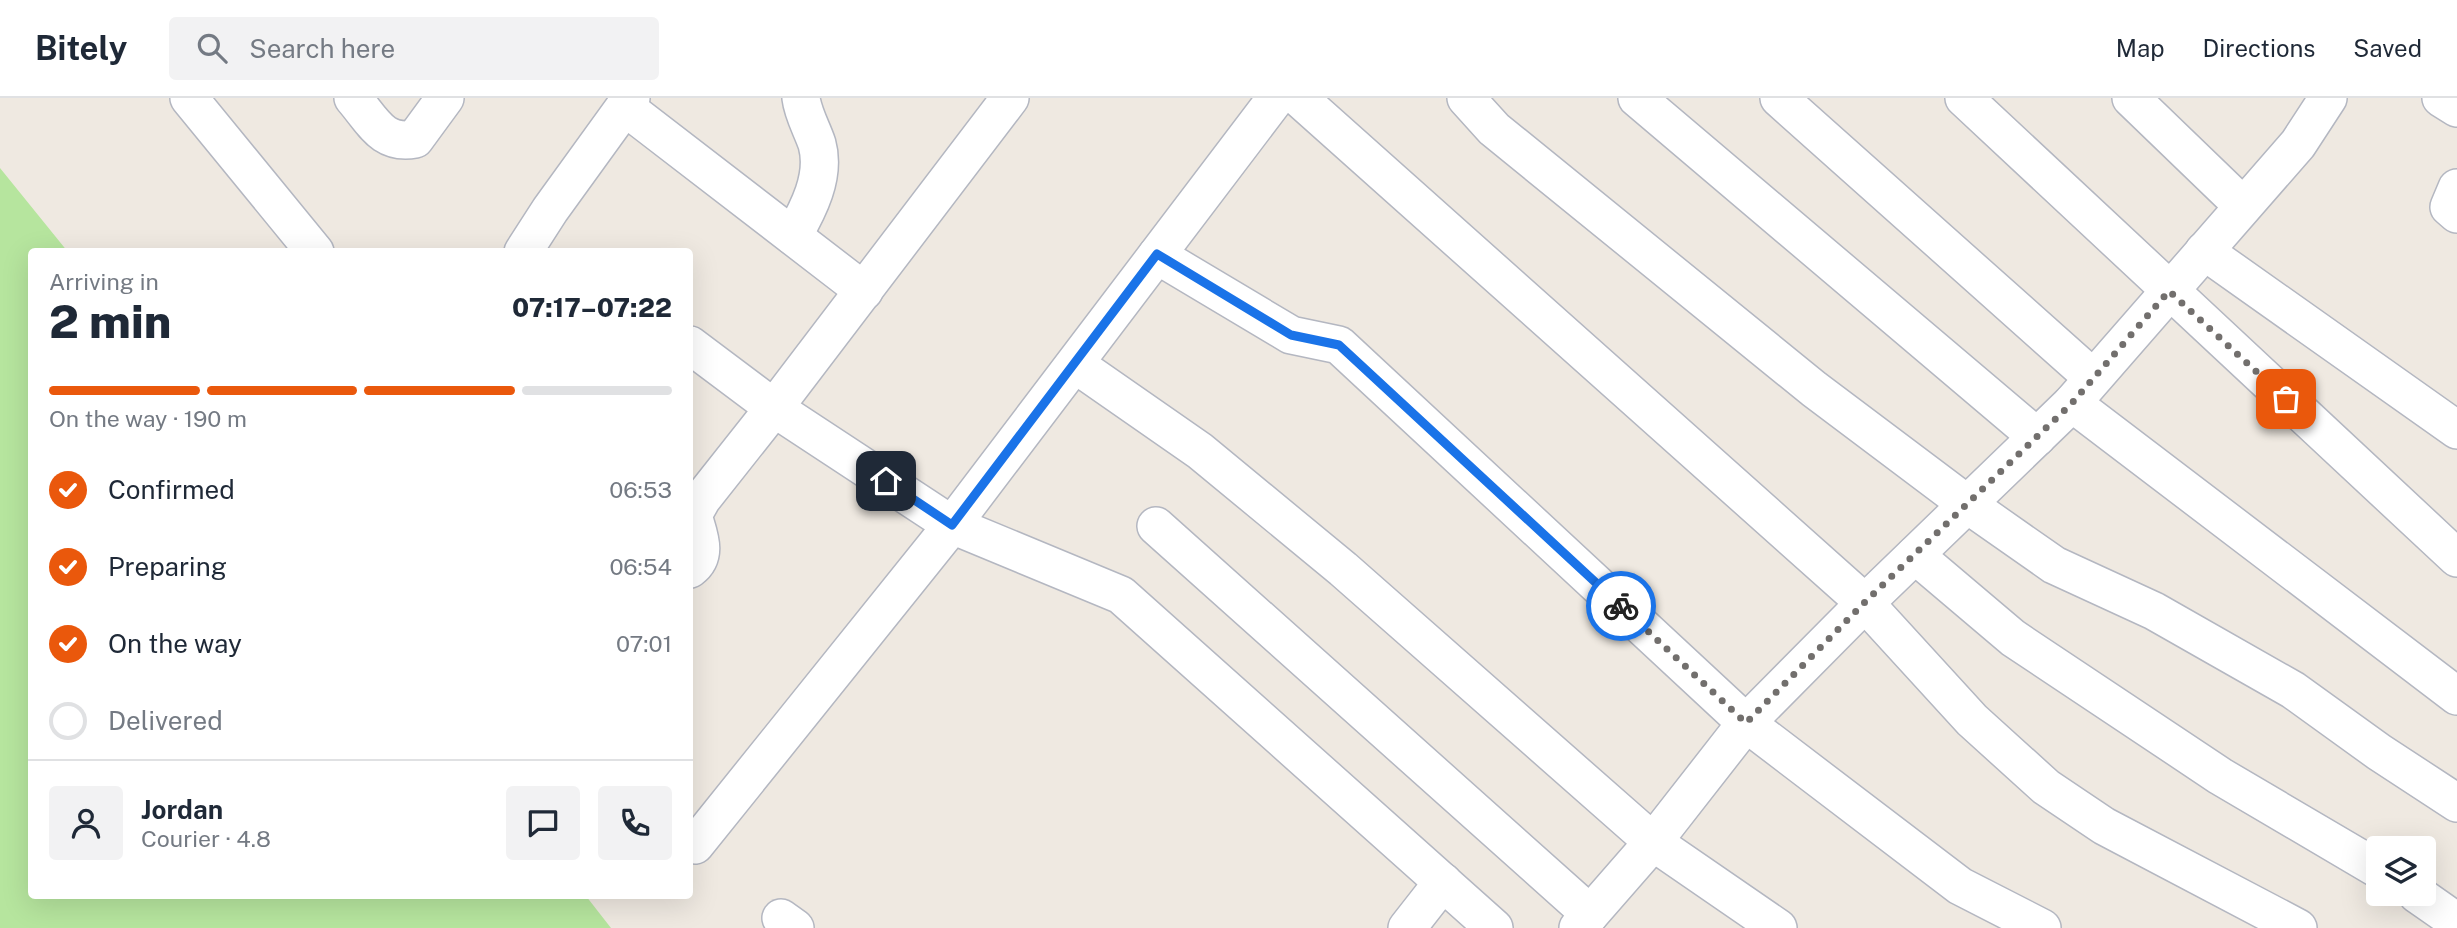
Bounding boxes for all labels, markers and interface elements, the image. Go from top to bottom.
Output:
search box [169,17,659,80]
text: Bitely [35,29,127,67]
icon: search [193,29,231,67]
text: Search here [249,33,395,64]
text: Map [2116,34,2165,62]
text: Directions [2203,34,2315,62]
text: Saved [2353,34,2422,62]
text: Arriving in [49,268,159,295]
text: 07:17–07:22 [512,292,672,323]
text: 2 min [49,294,171,348]
pin [2256,369,2316,429]
icon: bag [2267,380,2305,418]
text: On the way · 190 m [49,405,247,432]
pin [856,451,916,511]
icon: home [867,462,905,500]
icon: check [49,471,87,509]
text: Confirmed [108,474,235,505]
text: 06:53 [609,476,672,503]
icon: check [49,548,87,586]
text: Preparing [108,551,227,582]
text: 06:54 [609,553,672,580]
courier [1586,571,1656,641]
icon: bike [1602,587,1640,625]
icon: check [49,625,87,663]
text: On the way [108,628,242,659]
text: 07:01 [616,630,672,657]
text: Delivered [108,705,223,736]
button: person [49,786,123,860]
button: chat [506,786,580,860]
button: phone [598,786,672,860]
text: Jordan [141,794,223,825]
text: Courier · 4.8 [141,825,271,852]
map controls [2366,836,2436,906]
button: layers [2366,836,2436,906]

